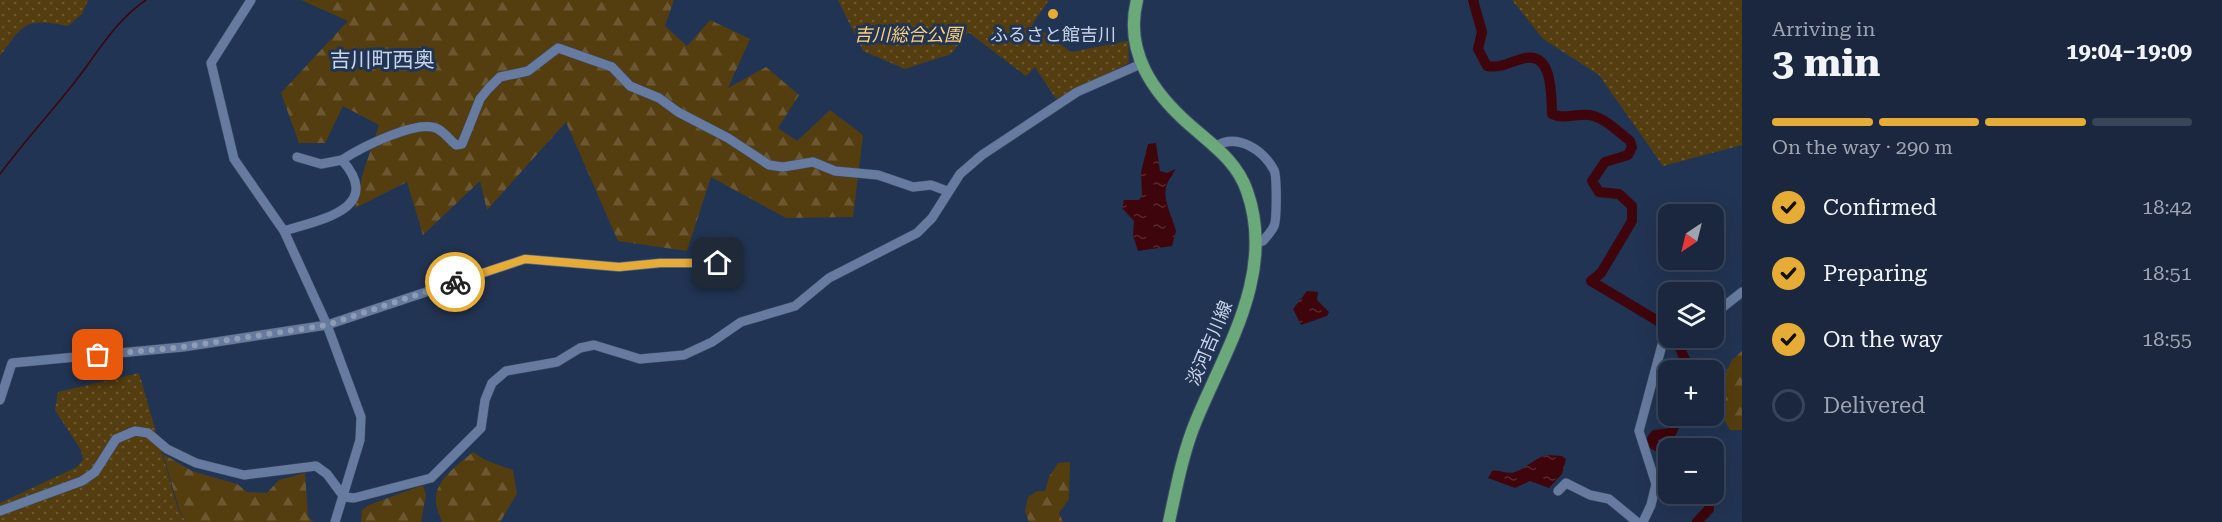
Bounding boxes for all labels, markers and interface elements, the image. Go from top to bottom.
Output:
marker: ふるさと館吉川 [1046,7,1060,21]
text: Arriving in [1772,17,1875,41]
park label: 吉川総合公園 [854,24,965,45]
place label: ふるさと館吉川 [990,24,1116,45]
text: 19:04–19:09 [2066,39,2192,64]
text: 3 min [1772,40,1880,86]
district label: 吉川町西奥 [330,48,435,72]
text: On the way · 290 m [1772,135,1953,159]
icon: check [1772,191,1805,224]
text: Confirmed [1823,195,1937,220]
text: 18:42 [2142,195,2192,219]
north arrow [1658,204,1724,270]
map controls [1658,204,1724,504]
pin [692,237,743,288]
icon: home [701,246,734,279]
courier [425,252,485,312]
icon: check [1772,257,1805,290]
text: Preparing [1823,261,1927,286]
text: 18:51 [2142,261,2192,285]
icon: bike [439,266,472,299]
button: layers [1658,282,1724,348]
street label: 淡河吉川線 [1182,297,1236,389]
icon: check [1772,323,1805,356]
text: On the way [1823,327,1943,352]
text: 18:55 [2142,327,2192,351]
pin [72,329,123,380]
icon: bag [81,338,114,371]
button: + [1658,360,1724,426]
text: Delivered [1823,393,1925,418]
button: − [1658,438,1724,504]

